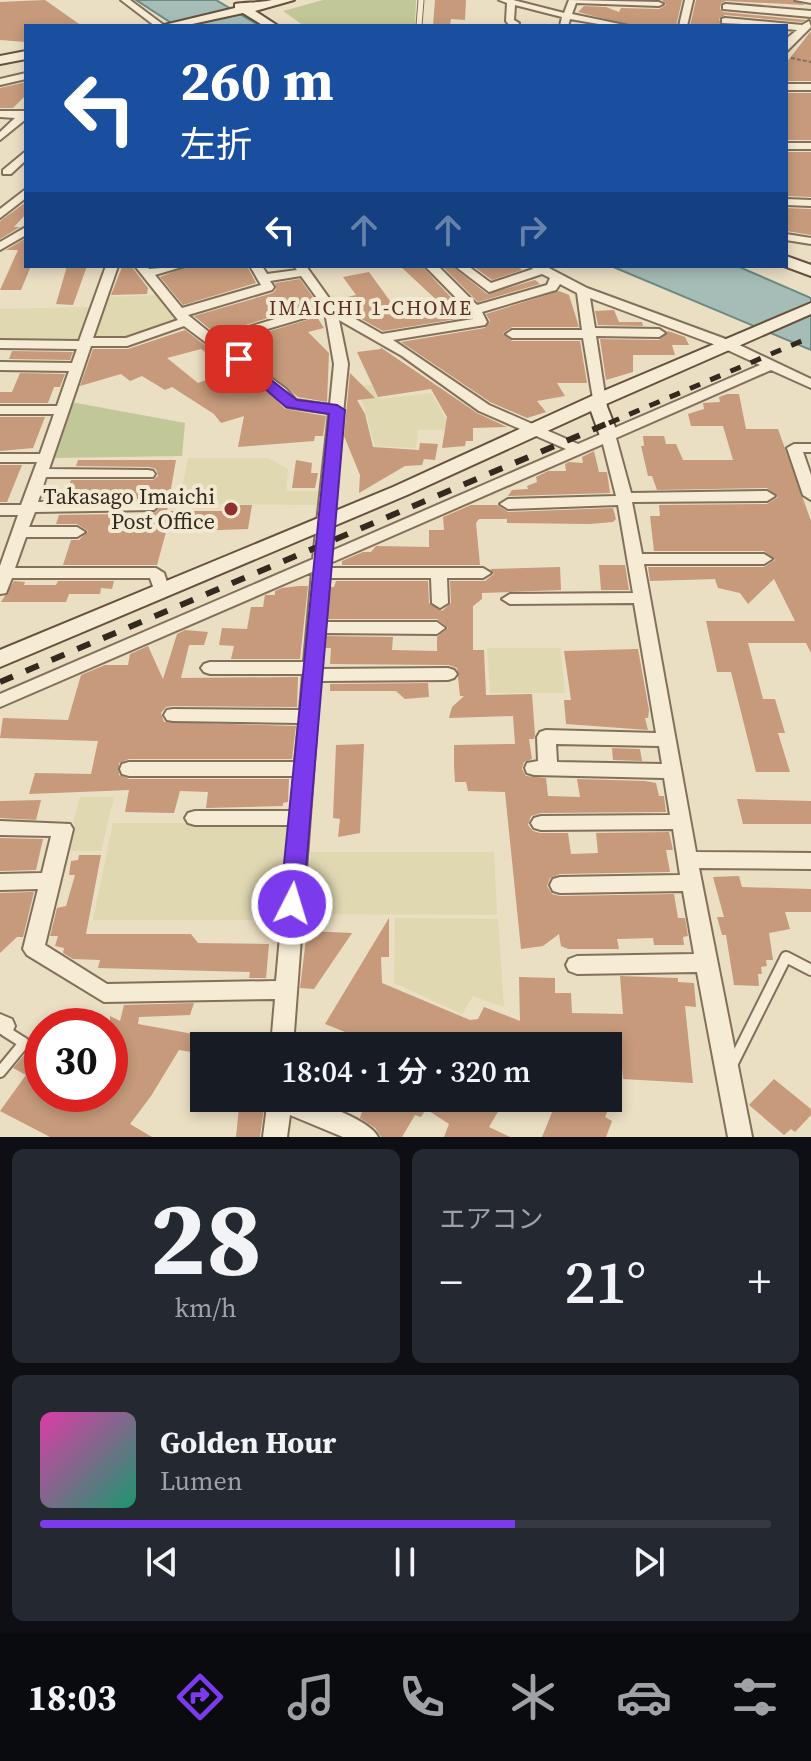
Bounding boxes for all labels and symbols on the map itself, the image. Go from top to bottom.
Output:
district label: IMAICHI 1-CHOME [269,294,473,322]
pin [205,325,273,393]
place label: Takasago Imaichi Post Office [43,481,215,536]
marker: Takasago Imaichi Post Office [222,500,240,518]
position arrow [250,862,334,946]
speed limit sign: 30 [24,1008,128,1112]

